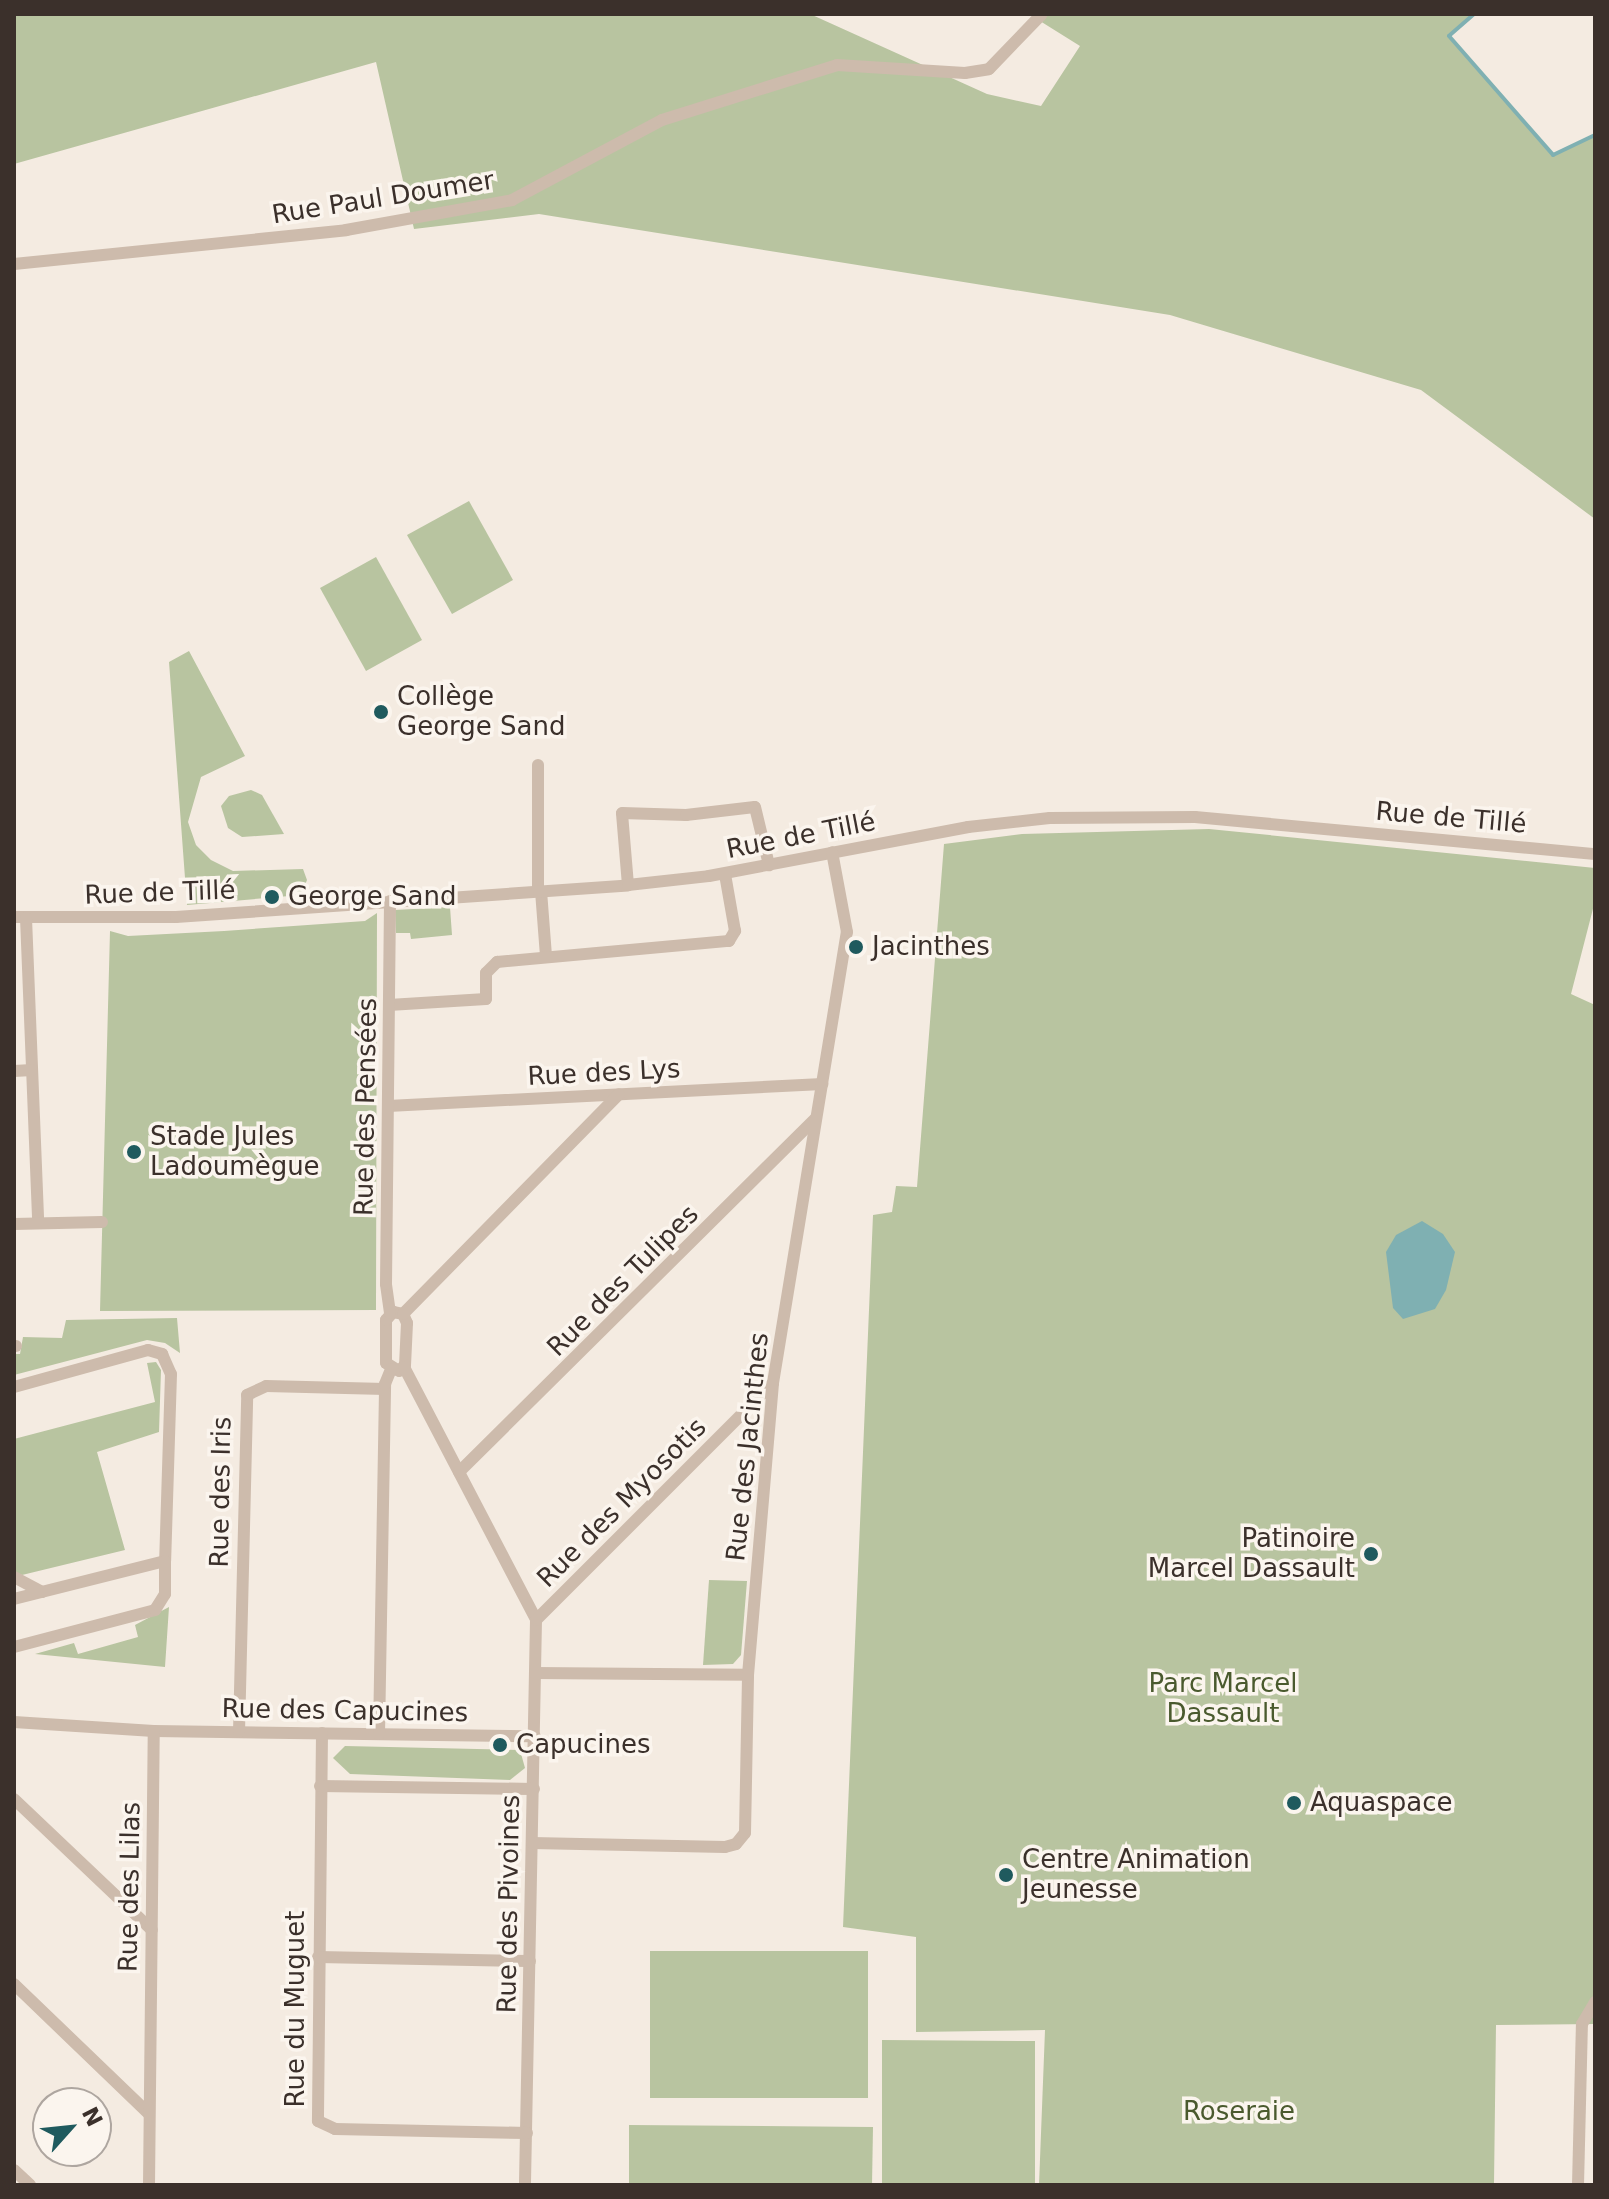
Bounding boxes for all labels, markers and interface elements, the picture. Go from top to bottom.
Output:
street label: Rue Paul Doumer [270,165,496,231]
place label: Collège George Sand [397,681,565,742]
marker: Collège George Sand [372,703,390,721]
street label: Rue de Tillé [1374,796,1528,840]
street label: Rue de Tillé [724,806,878,866]
street label: Rue de Tillé [84,875,236,911]
place label: George Sand [288,881,456,913]
marker: George Sand [263,888,281,906]
place label: Jacinthes [872,931,990,963]
marker: Jacinthes [847,938,865,956]
street label: Rue des Pensées [348,998,384,1216]
street label: Rue des Lys [527,1053,681,1093]
place label: Stade Jules Ladoumègue [150,1121,320,1182]
marker: Stade Jules Ladoumègue [125,1143,143,1161]
street label: Rue des Tulipes [541,1199,705,1363]
street label: Rue des Jacinthes [720,1331,776,1563]
street label: Rue des Myosotis [531,1412,713,1594]
street label: Rue des Iris [204,1416,238,1568]
place label: Patinoire Marcel Dassault [1148,1523,1355,1584]
marker: Patinoire Marcel Dassault [1362,1545,1380,1563]
park label: Parc Marcel Dassault [1148,1668,1298,1730]
street label: Rue des Capucines [221,1693,469,1729]
place label: Capucines [516,1729,651,1761]
marker: Capucines [491,1736,509,1754]
place label: Aquaspace [1310,1787,1453,1819]
street label: Rue des Pivoines [491,1794,527,2014]
marker: Aquaspace [1285,1794,1303,1812]
street label: Rue des Lilas [113,1802,147,1972]
place label: Centre Animation Jeunesse [1022,1844,1250,1906]
marker: Centre Animation Jeunesse [997,1866,1015,1884]
street label: Rue du Muguet [280,1911,312,2107]
north arrow [32,2087,112,2167]
park label: Roseraie [1183,2096,1295,2128]
text: N [77,2103,107,2131]

